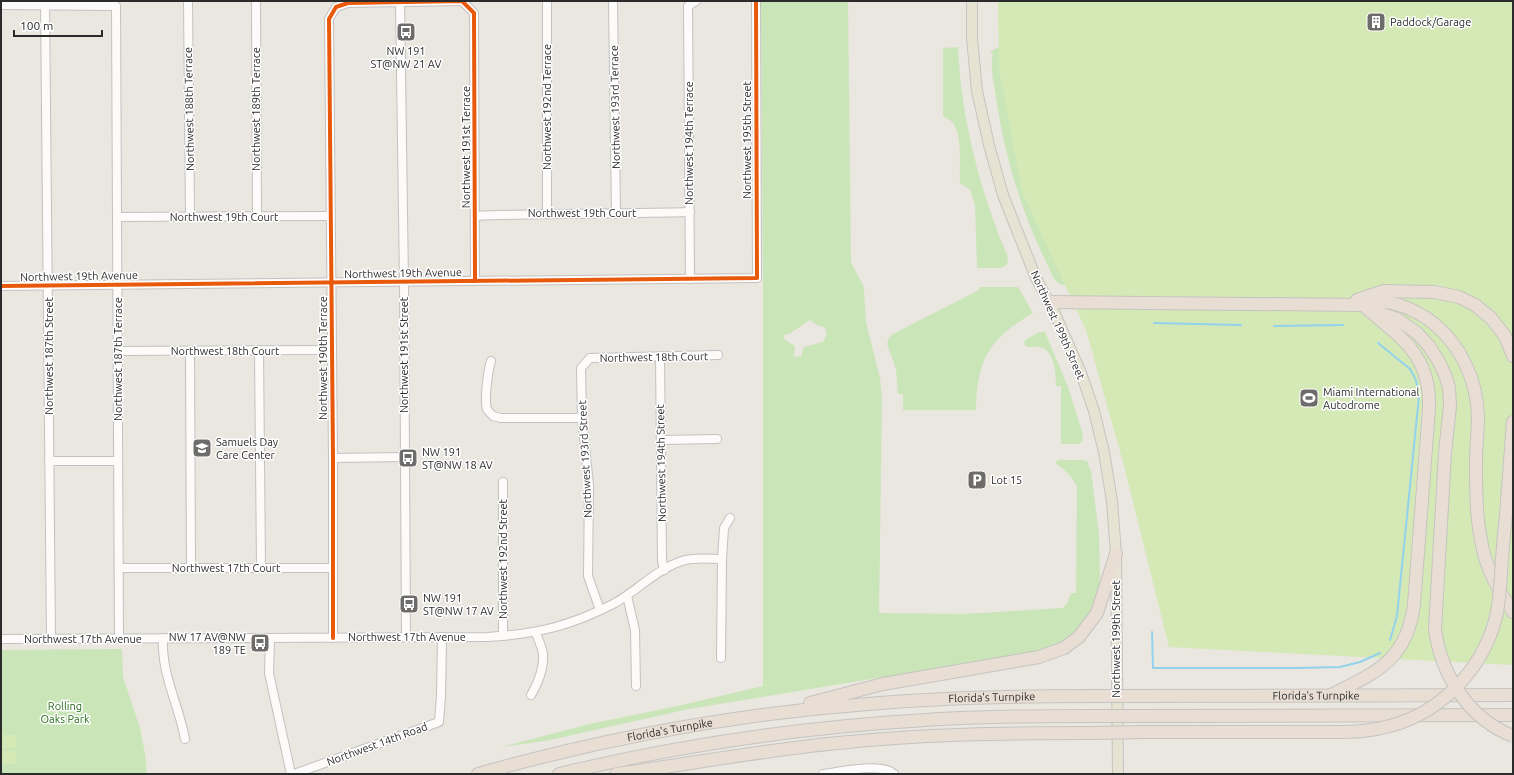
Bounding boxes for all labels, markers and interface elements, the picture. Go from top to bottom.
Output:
building icon: Paddock/Garage [1365,11,1387,33]
scale bar [14,12,102,38]
place label: Paddock/Garage [1390,16,1471,28]
text: 100 m [20,19,53,32]
bus stop icon: NW 191 ST@NW 21 AV [395,21,417,43]
street label: Northwest 192nd Terrace [541,44,553,170]
place label: NW 191 ST@NW 21 AV [371,45,441,70]
street label: Northwest 193rd Terrace [608,45,622,169]
street label: Northwest 188th Terrace [182,47,196,171]
street label: Northwest 189th Terrace [250,47,262,171]
street label: Northwest 195th Street [741,80,753,199]
street label: Northwest 194th Terrace [683,81,695,205]
street label: Northwest 191st Terrace [460,86,472,208]
street label: Northwest 19th Court [528,207,637,219]
street label: Northwest 19th Court [170,211,279,223]
street label: Northwest 19th Avenue [344,266,462,280]
street label: Northwest 19th Avenue [20,269,138,283]
street label: Northwest 199th Street [1029,269,1088,382]
street label: Northwest 187th Street [43,296,55,415]
street label: Northwest 190th Terrace [317,296,329,420]
street label: Northwest 191st Street [398,296,410,413]
street label: Northwest 187th Terrace [112,297,124,421]
street label: Northwest 18th Court [171,345,280,357]
street label: Northwest 18th Court [600,350,709,364]
place label: Miami International Autodrome [1323,386,1420,411]
sports icon: Miami International Autodrome [1298,387,1320,409]
street label: Northwest 193rd Street [576,399,594,518]
street label: Northwest 194th Street [654,403,668,522]
place label: Samuels Day Care Center [216,436,279,461]
school or university icon: Samuels Day Care Center [191,437,213,459]
place label: NW 191 ST@NW 18 AV [422,446,493,471]
bus stop icon: NW 191 ST@NW 18 AV [397,447,419,469]
parking icon: Lot 15 [966,469,988,491]
place label: Lot 15 [991,474,1022,486]
street label: Northwest 192nd Street [497,498,509,619]
street label: Northwest 17th Court [172,562,281,574]
street label: Northwest 199th Street [1110,579,1122,698]
place label: NW 191 ST@NW 17 AV [423,592,494,617]
bus stop icon: NW 191 ST@NW 17 AV [398,593,420,615]
place label: NW 17 AV@NW 189 TE [169,631,246,656]
street label: Northwest 17th Avenue [348,631,466,643]
bus stop icon: NW 17 AV@NW 189 TE [249,632,271,654]
street label: Northwest 17th Avenue [24,633,142,645]
street label: Florida's Turnpike [1272,689,1360,702]
street label: Florida's Turnpike [948,690,1035,705]
park label: Rolling Oaks Park [41,700,90,725]
street label: Florida's Turnpike [626,716,714,744]
street label: Northwest 14th Road [325,720,429,768]

